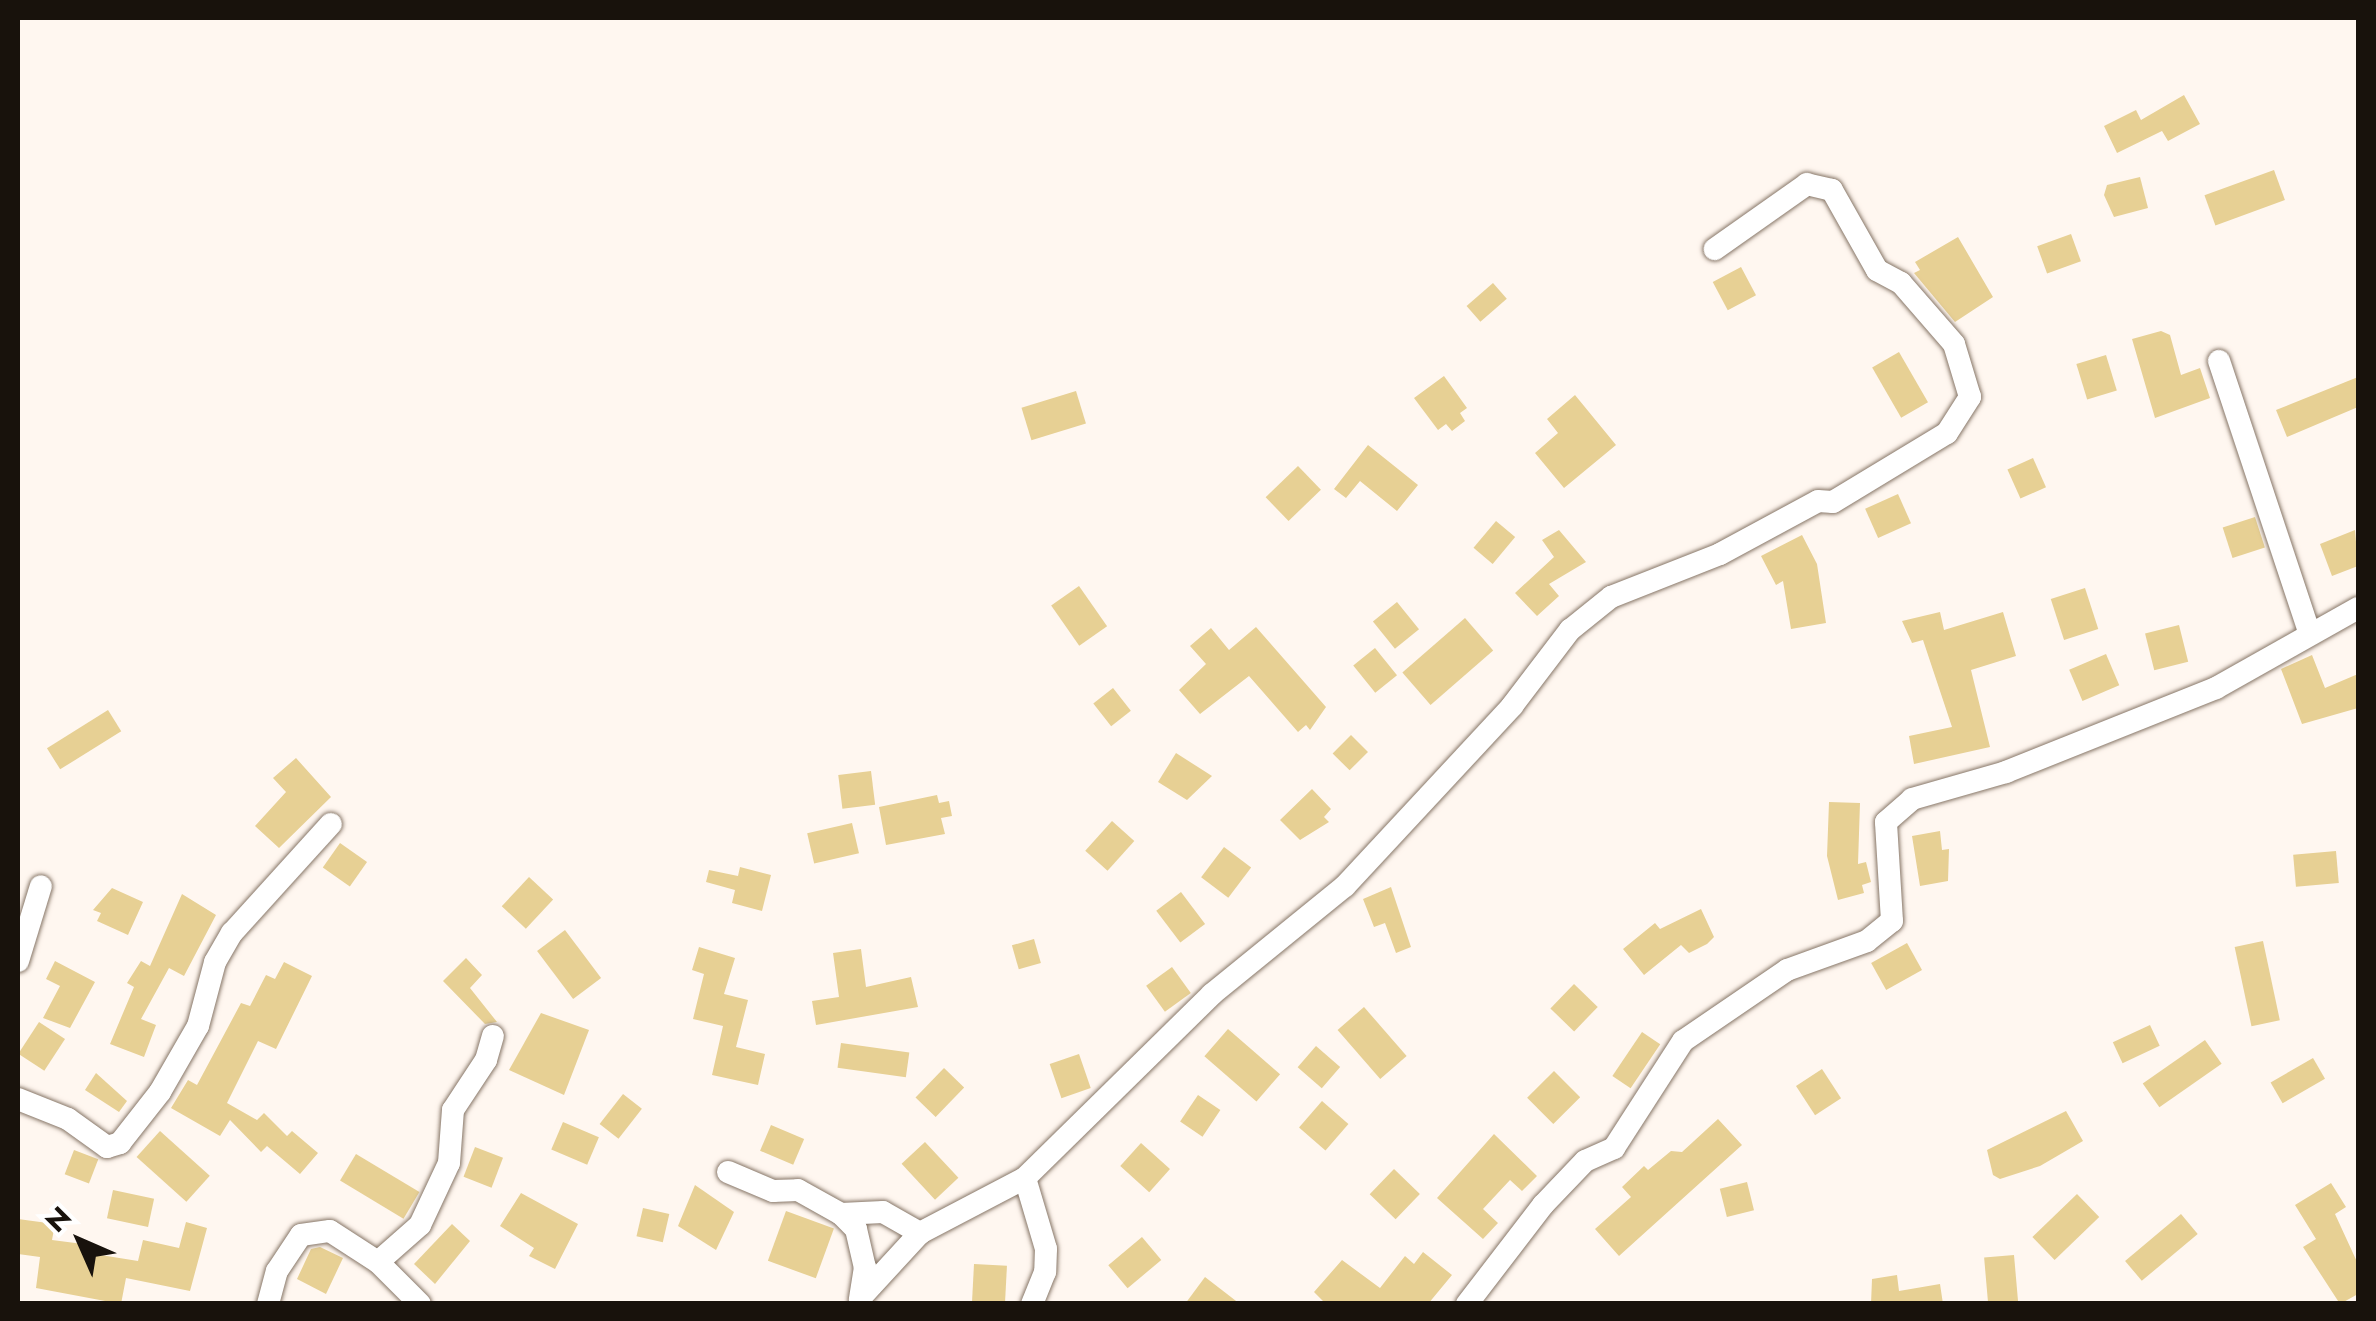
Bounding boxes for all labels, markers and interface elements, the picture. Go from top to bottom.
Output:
north arrow [30,1191,130,1291]
text: N [36,1197,81,1242]

